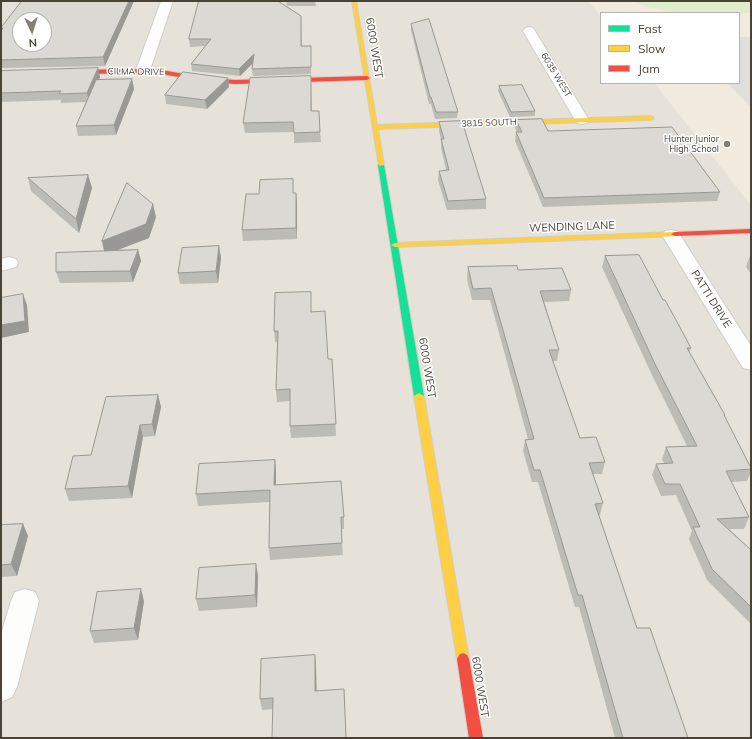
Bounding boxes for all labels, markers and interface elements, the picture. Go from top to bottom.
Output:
north arrow [12,12,52,52]
legend [600,12,740,84]
street label: 6000 WEST [363,17,385,79]
text: Fast [638,21,662,36]
text: N [28,36,37,50]
text: Slow [638,41,666,56]
street label: 6035 WEST [538,51,574,99]
text: Jam [638,61,660,76]
street label: CILMA DRIVE [107,66,165,78]
street label: 3815 SOUTH [461,117,517,129]
place label: Hunter Junior High School [664,134,719,155]
marker: Hunter Junior High School [722,139,732,149]
street label: WENDING LANE [529,219,615,235]
street label: PATTI DRIVE [688,268,734,330]
street label: 6000 WEST [416,337,438,399]
street label: 6000 WEST [469,656,491,718]

